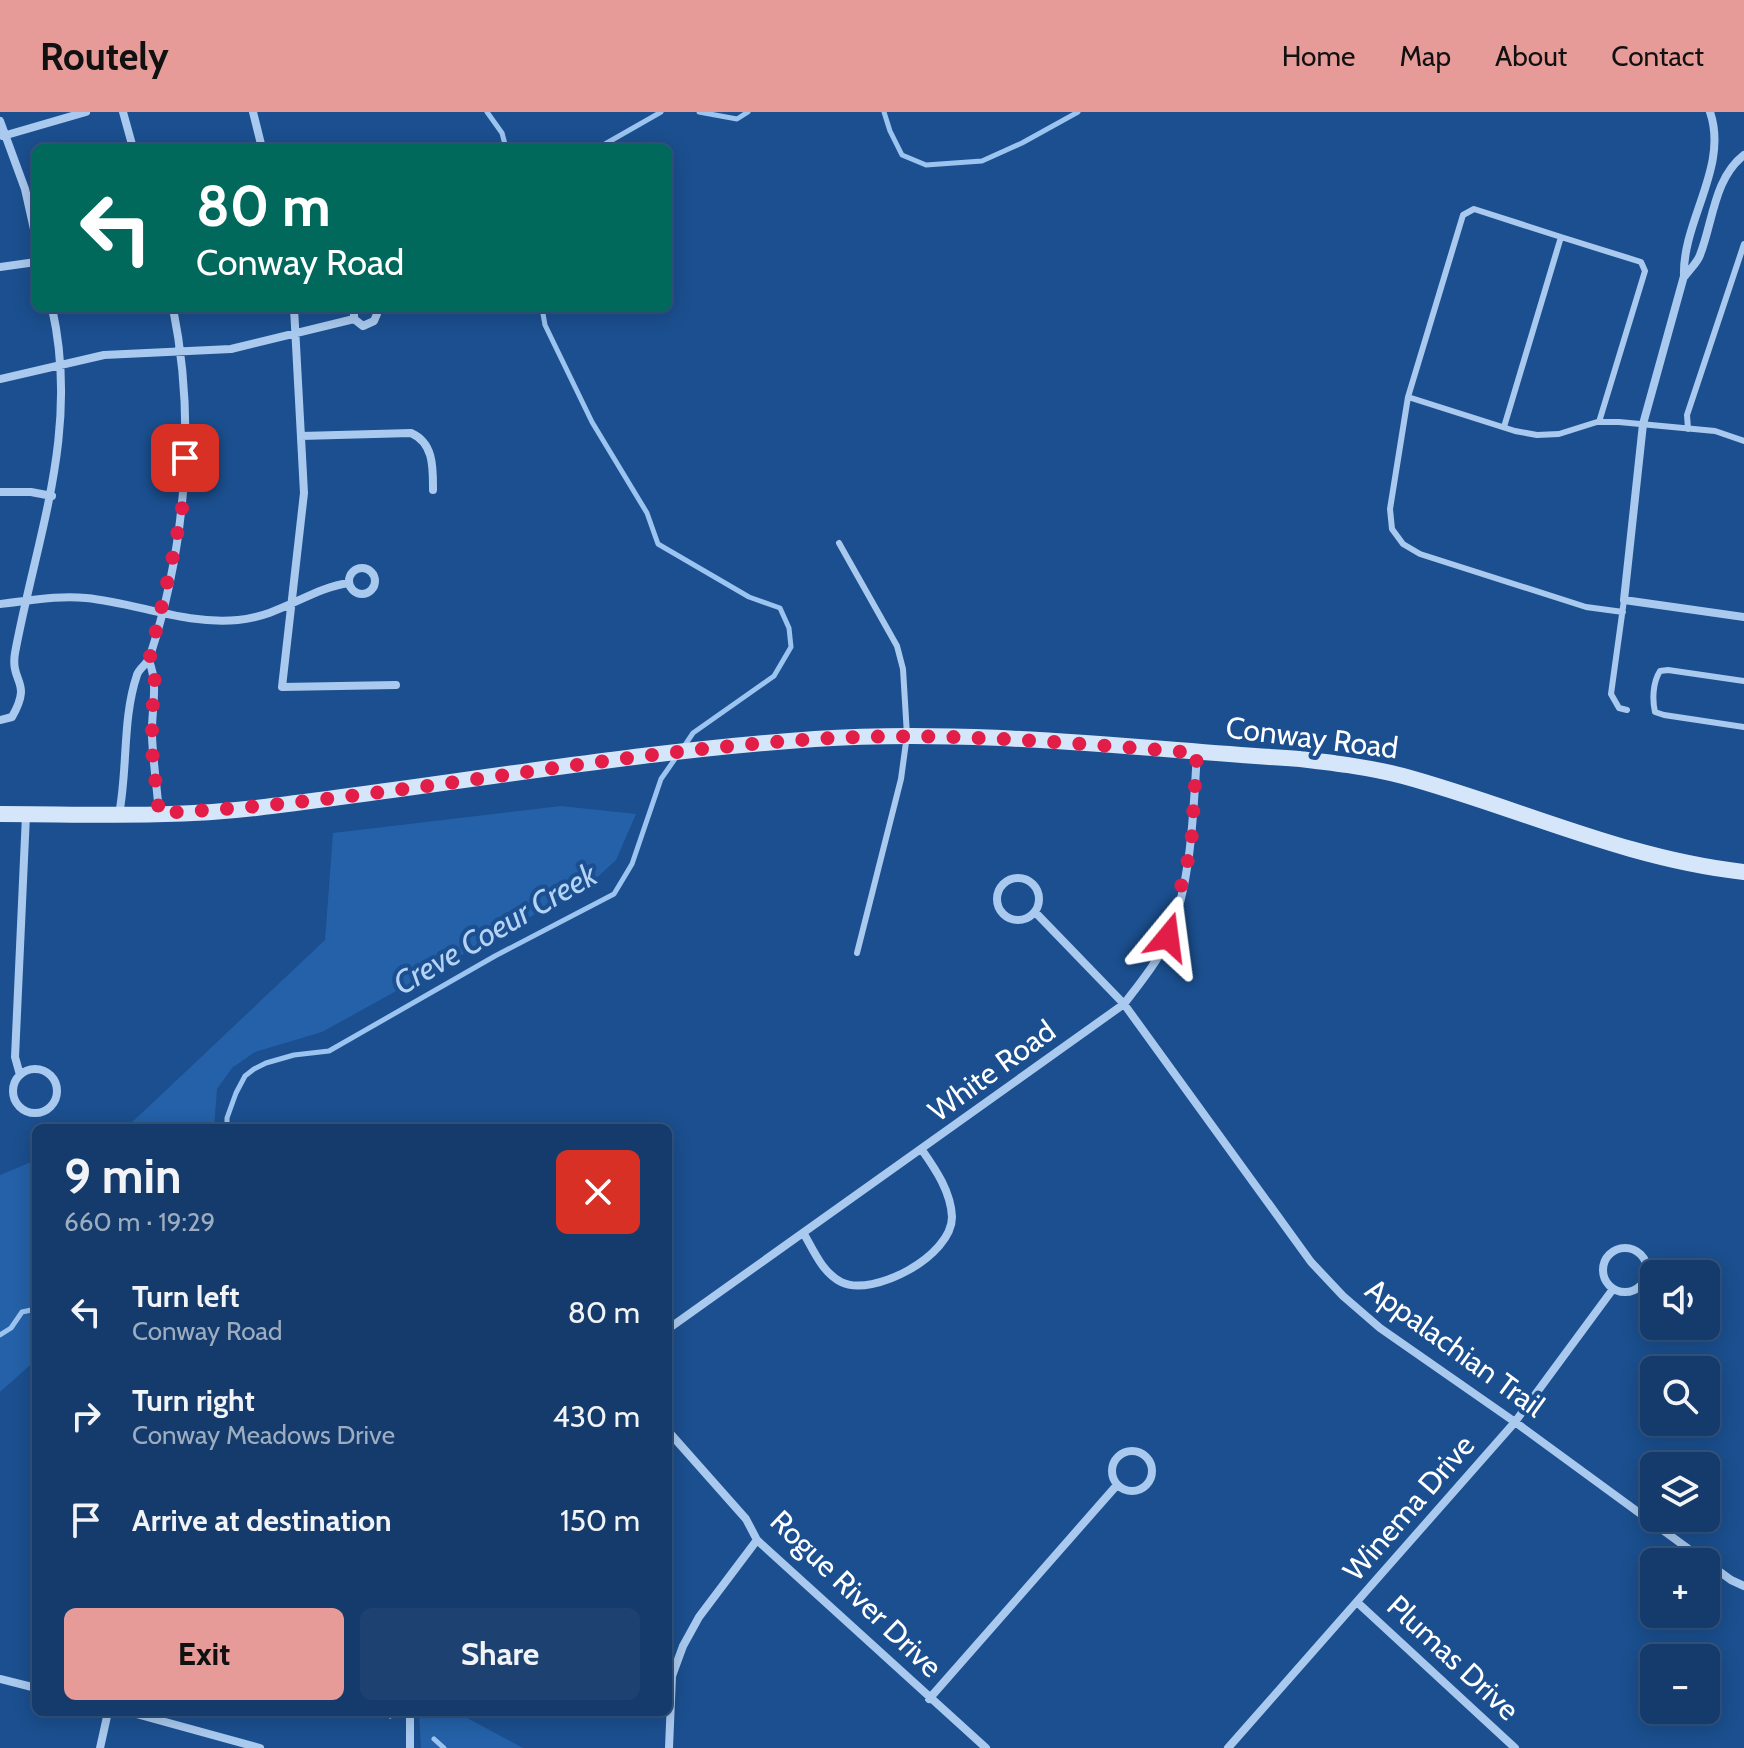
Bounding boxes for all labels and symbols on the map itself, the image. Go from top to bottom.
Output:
pin [151,424,219,492]
street label: Conway Road [1224,709,1400,766]
water label: Creve Coeur Creek [386,854,605,1003]
position arrow [1126,895,1210,979]
street label: White Road [921,1012,1063,1129]
street label: Appalachian Trail [1358,1270,1552,1425]
street label: Winema Drive [1335,1427,1482,1588]
street label: Rogue River Drive [763,1502,950,1685]
street label: Plumas Drive [1380,1587,1527,1728]

